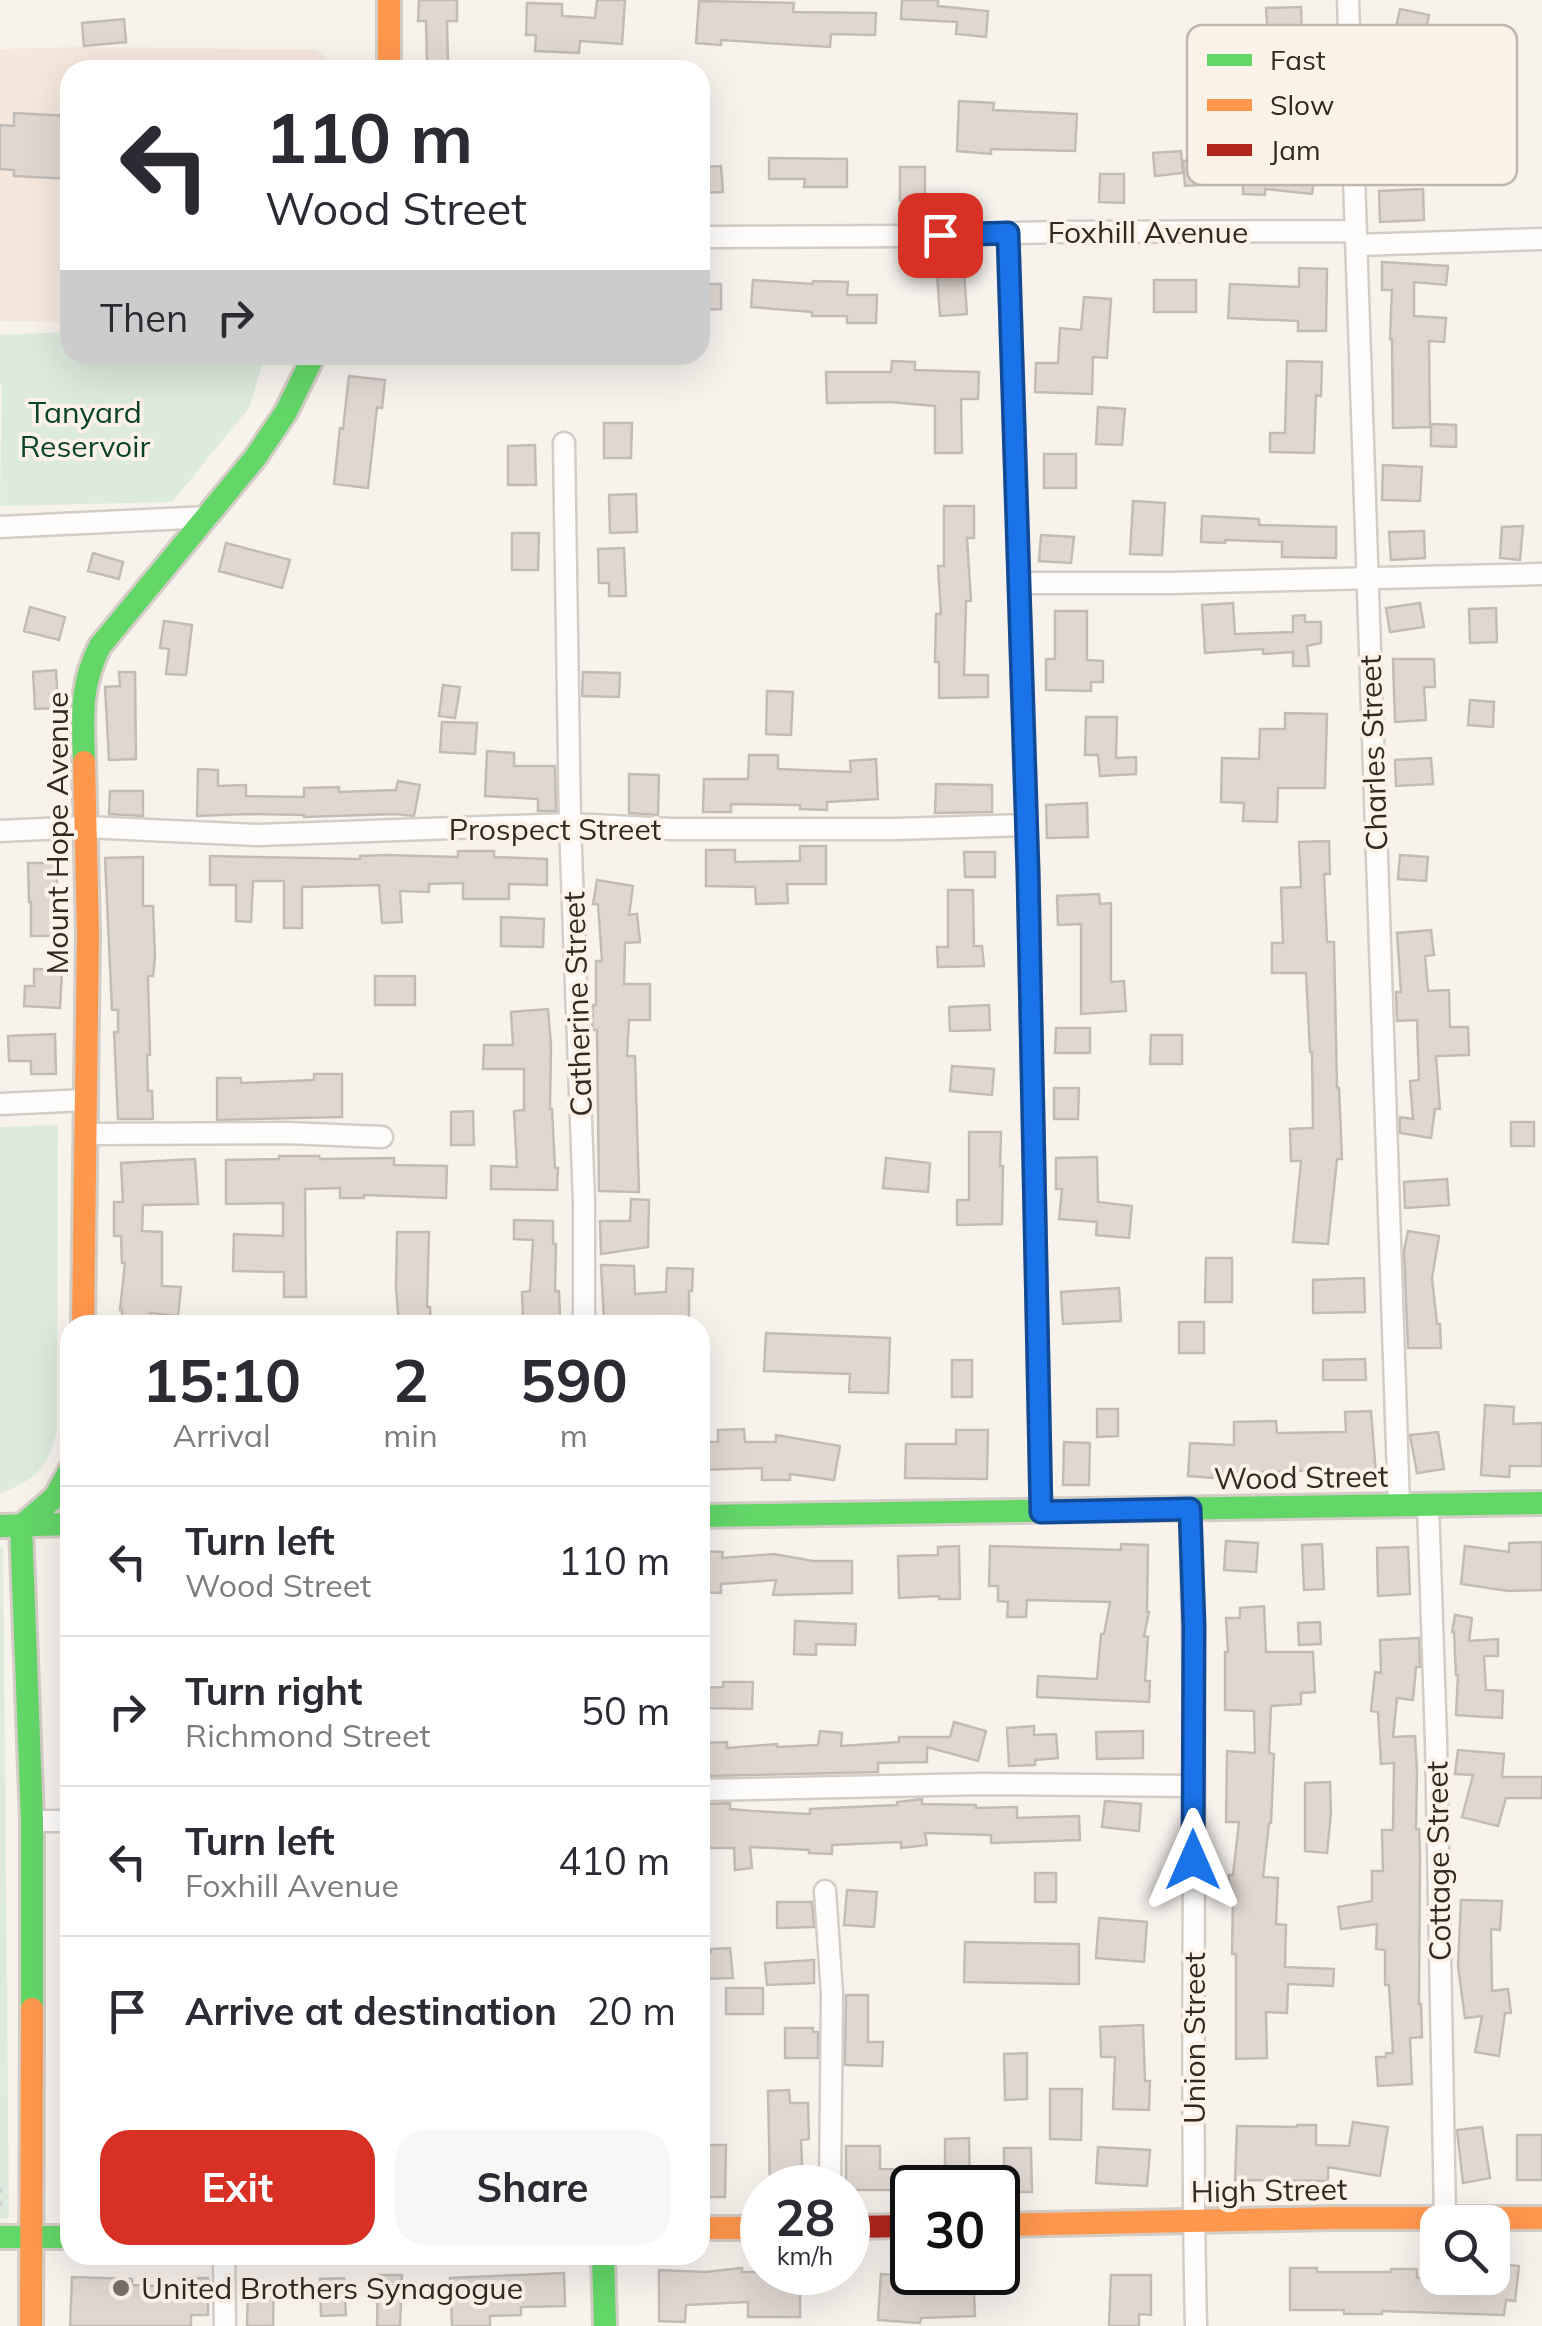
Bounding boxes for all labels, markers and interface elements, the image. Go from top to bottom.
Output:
legend [1187,25,1517,185]
text: Fast [1270,42,1326,77]
text: Slow [1270,87,1334,122]
text: 110 m [265,93,473,181]
icon: left [100,100,230,230]
text: Jam [1270,132,1321,167]
text: Wood Street [265,180,527,236]
pin [898,193,983,278]
icon: arrive [913,208,968,263]
street label: Foxhill Avenue [1048,213,1248,251]
icon: right [208,290,263,345]
text: Then [100,294,188,342]
park label: Tanyard Reservoir [20,393,150,465]
street label: Charles Street [1351,654,1395,852]
street label: Mount Hope Avenue [38,692,76,974]
street label: Prospect Street [449,810,661,848]
street label: Catherine Street [554,891,600,1117]
text: 15:10 [142,1342,301,1417]
text: 2 [392,1342,428,1417]
text: 590 [520,1342,628,1417]
text: Arrival [173,1415,271,1455]
text: min [383,1415,438,1455]
text: m [560,1415,588,1455]
street label: Wood Street [1213,1456,1389,1498]
text: Turn left [185,1517,335,1565]
icon: left [100,1534,155,1589]
text: 110 m [558,1537,670,1585]
text: Wood Street [185,1565,371,1605]
text: Turn right [185,1667,362,1715]
icon: right [100,1684,155,1739]
text: 50 m [581,1687,670,1735]
text: Richmond Street [185,1715,431,1755]
street label: Cottage Street [1417,1761,1459,1961]
position arrow [1141,1808,1245,1912]
text: Turn left [185,1817,335,1865]
icon: left [100,1834,155,1889]
text: 410 m [558,1837,670,1885]
text: Foxhill Avenue [185,1865,399,1905]
street label: Union Street [1175,1952,1213,2124]
icon: arrive [100,1984,155,2039]
text: Arrive at destination [185,1987,557,2035]
text: 20 m [587,1987,676,2035]
button: Exit [100,2130,375,2245]
button: Share [395,2130,670,2245]
speed limit sign: 30 [890,2165,1020,2295]
street label: High Street [1190,2170,1348,2210]
text: 28 [775,2186,835,2249]
map controls [1420,2205,1510,2295]
button: search [1420,2205,1510,2295]
text: km/h [777,2240,833,2271]
place label: United Brothers Synagogue [141,2269,523,2307]
marker: United Brothers Synagogue [110,2277,132,2299]

